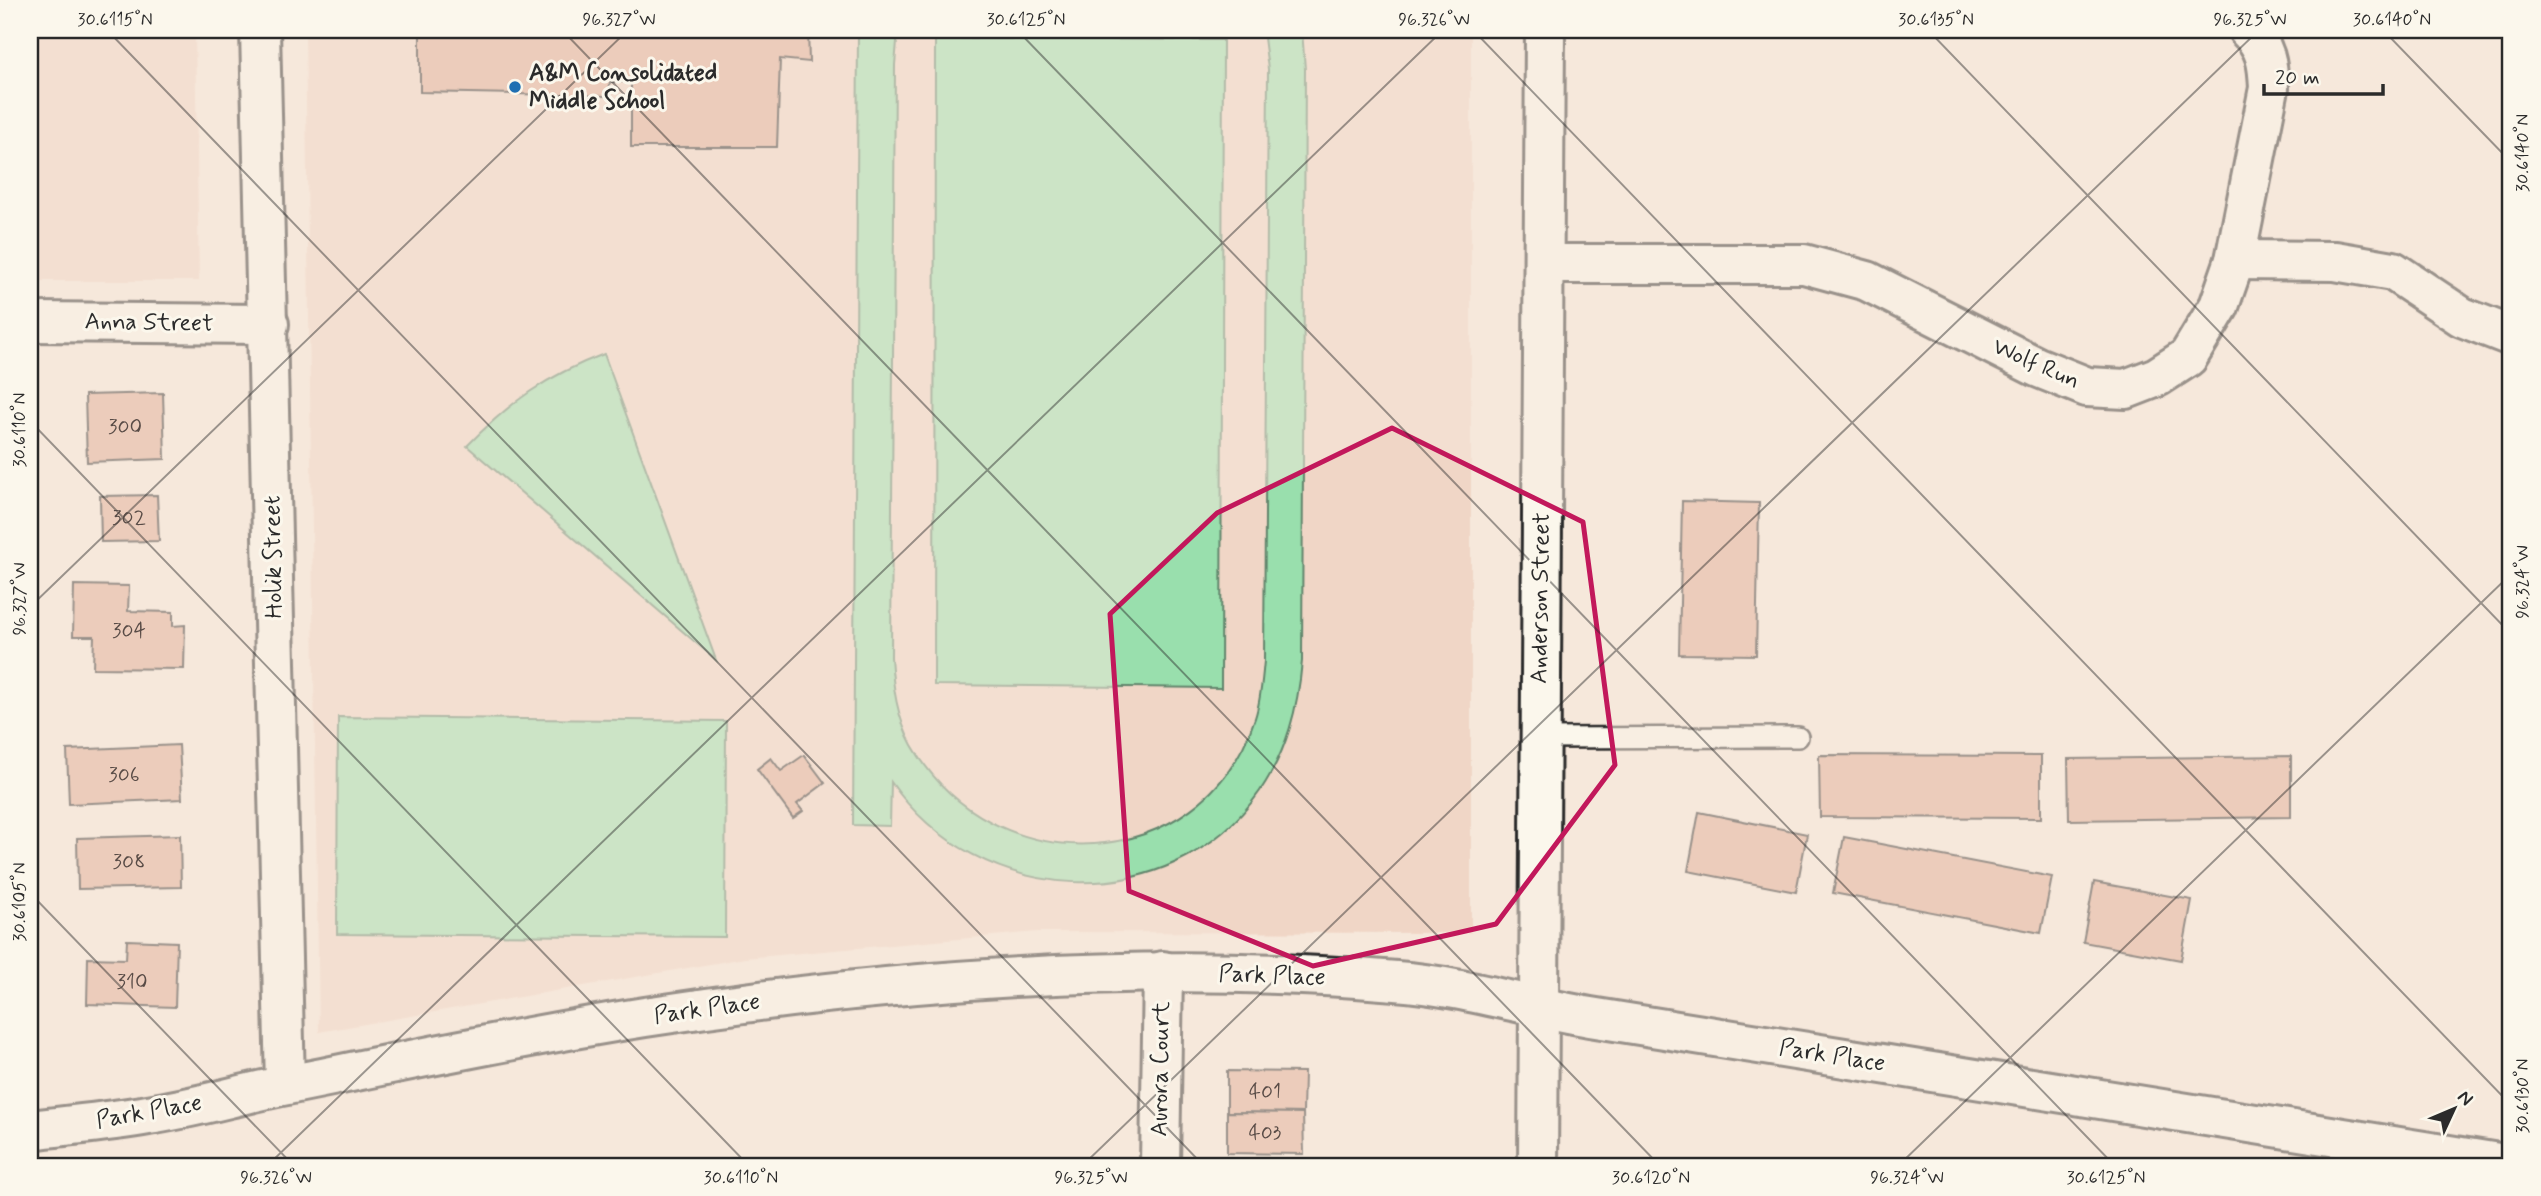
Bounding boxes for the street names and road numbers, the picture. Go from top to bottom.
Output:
street label: Anna Street [84,306,214,340]
street label: Wolf Run [1987,331,2085,397]
street label: Holik Street [257,495,291,619]
street label: Anderson Street [1524,512,1558,684]
street label: Park Place [1218,959,1326,993]
street label: Park Place [652,986,762,1032]
street label: Aurora Court [1144,1001,1178,1137]
street label: Park Place [1777,1032,1887,1080]
street label: Park Place [94,1087,204,1137]

